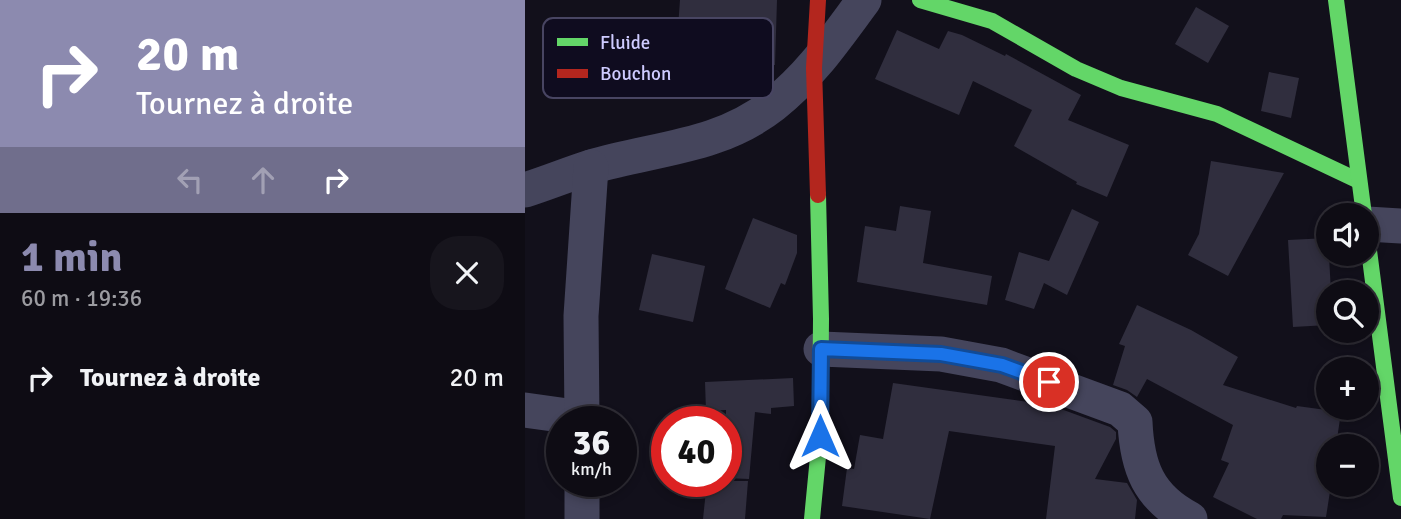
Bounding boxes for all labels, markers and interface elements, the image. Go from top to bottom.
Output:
legend [543,18,773,98]
text: 20 m [136,24,239,84]
icon: right [21,28,112,119]
text: Fluide [600,31,650,55]
text: Bouchon [600,62,671,86]
text: Tournez à droite [136,84,353,123]
icon: left [171,161,209,199]
icon: ahead [244,161,282,199]
icon: right [317,161,355,199]
map controls [1316,203,1379,497]
button: sound [1316,203,1379,266]
text: 1 min [21,232,122,283]
button: close [430,236,504,310]
button: search [1316,280,1379,343]
text: 60 m · 19:36 [21,284,142,313]
pin [1019,352,1079,412]
button: + [1316,357,1379,420]
icon: right [21,359,59,397]
text: Tournez à droite [80,362,260,394]
text: 20 m [449,362,504,394]
icon: arrive [1030,363,1068,401]
position arrow [783,399,857,473]
speed limit sign: 40 [651,406,742,497]
text: 36 [573,421,610,464]
button: − [1316,434,1379,497]
text: km/h [571,458,612,480]

